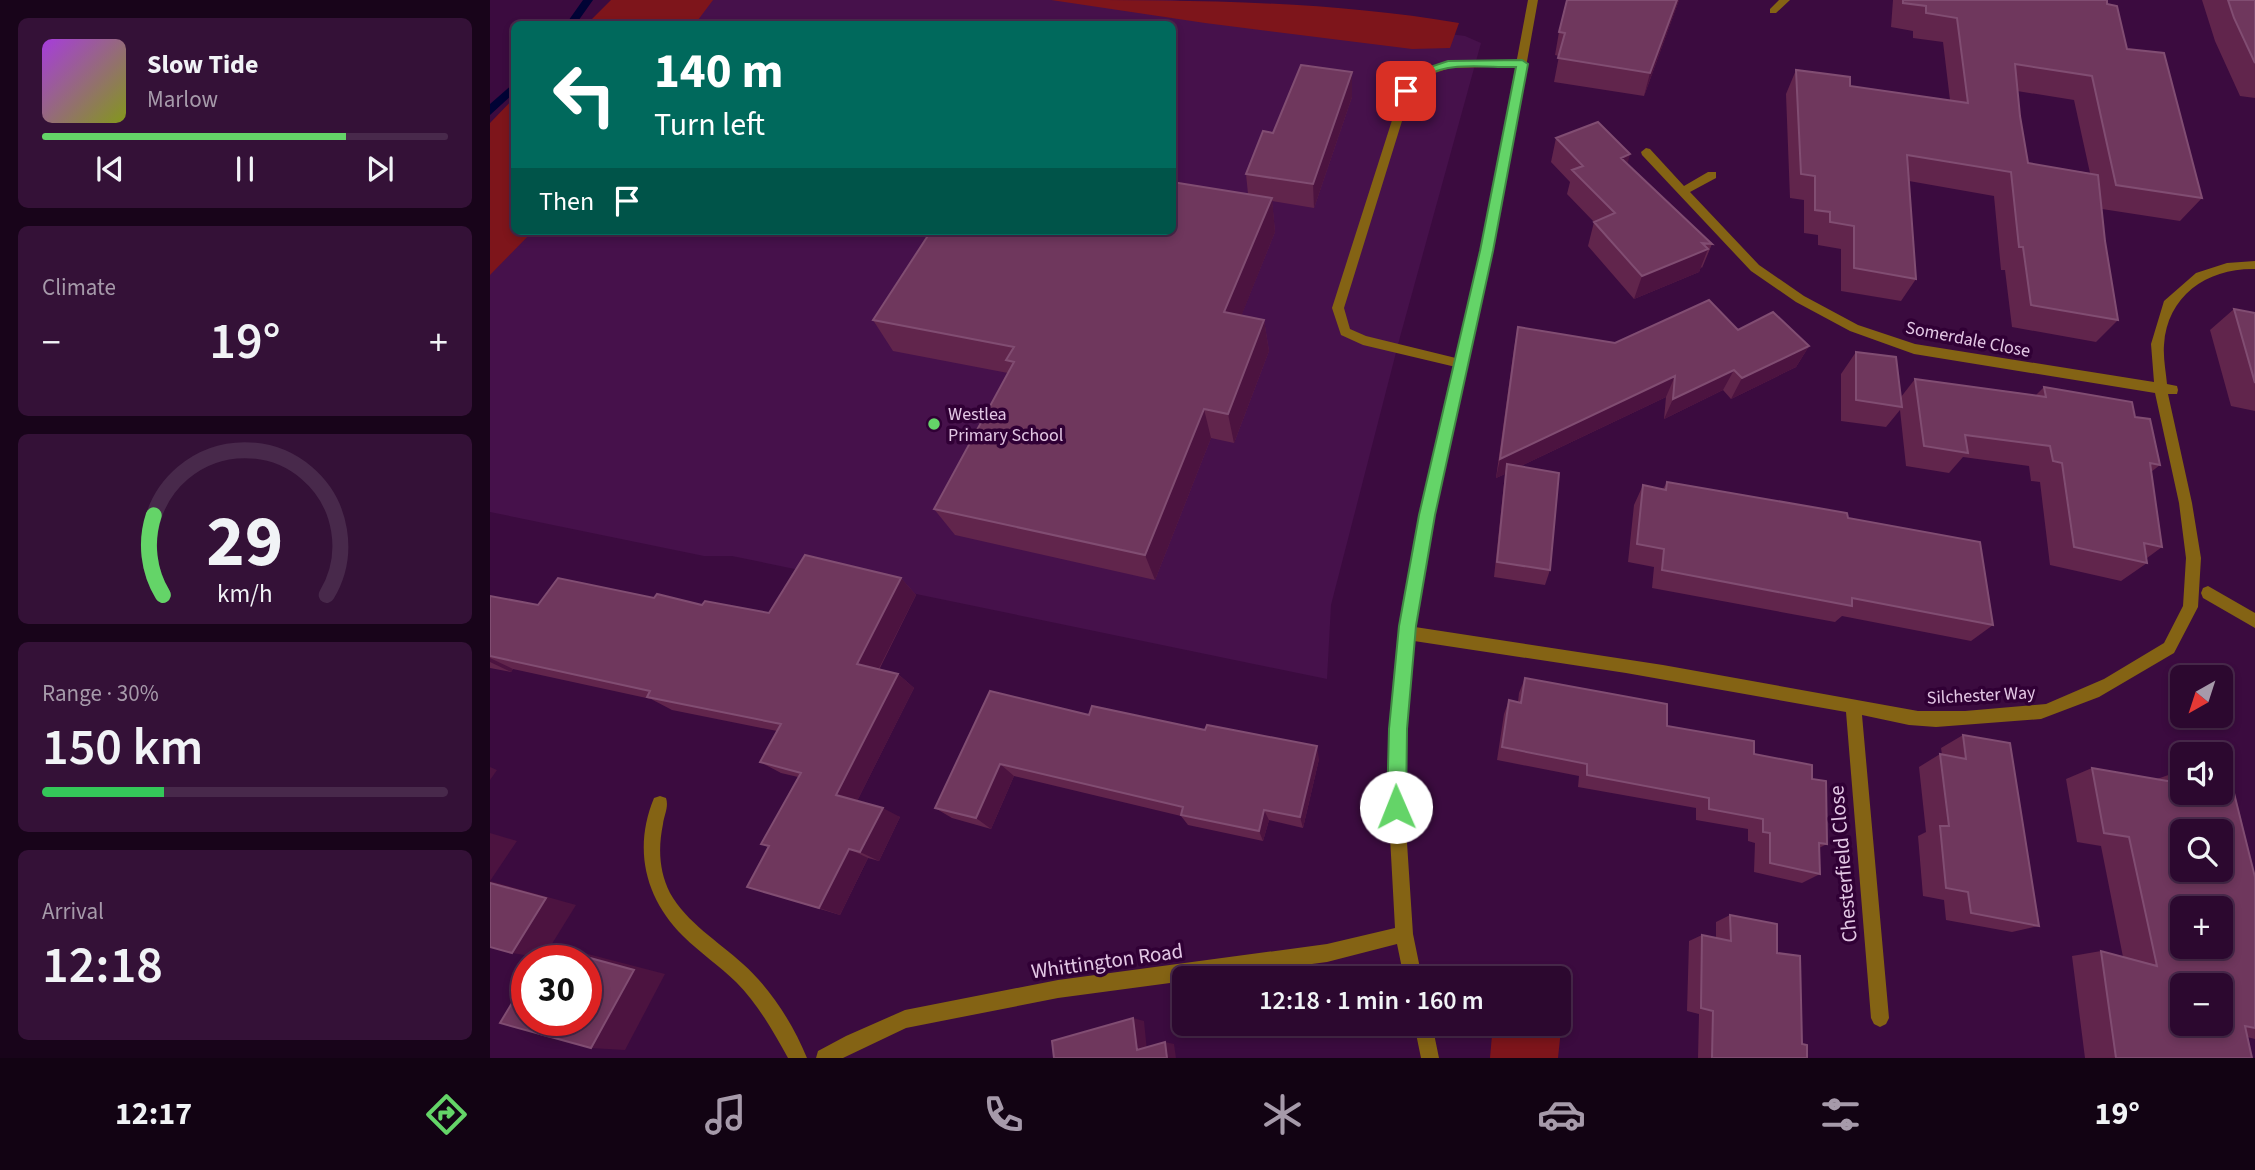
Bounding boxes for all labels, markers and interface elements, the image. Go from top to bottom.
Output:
text: 140 m [654,37,783,107]
text: Slow Tide [147,46,258,83]
icon: left [539,49,630,140]
pin [1376,61,1436,121]
icon: arrive [1387,72,1425,110]
text: Marlow [147,83,218,116]
text: Turn left [654,102,765,148]
icon: previous [91,150,129,188]
icon: pause [226,150,264,188]
icon: next [361,150,399,188]
icon: arrive [608,182,646,220]
text: Then [539,183,594,220]
text: Climate [42,271,116,304]
text: 19° [209,305,281,379]
street label: Somerdale Close [1903,315,2032,364]
text: − [42,316,61,370]
text: + [429,316,448,370]
place label: Westlea Primary School [948,402,1063,448]
marker: Westlea Primary School [926,416,942,432]
text: 29 [207,490,283,594]
text: km/h [217,576,273,612]
north arrow [2170,665,2233,728]
map controls [2170,665,2233,1036]
text: Range · 30% [42,677,159,710]
street label: Silchester Way [1926,680,2037,711]
text: 150 km [42,711,203,785]
button: sound [2170,742,2233,805]
position arrow [1359,770,1433,844]
street label: Chesterfield Close [1821,784,1865,944]
button: search [2170,819,2233,882]
text: Arrival [42,895,104,928]
button: + [2170,896,2233,959]
text: 12:18 [42,929,163,1003]
street label: Whittington Road [1029,935,1185,987]
speed limit sign: 30 [511,945,602,1036]
button: − [2170,973,2233,1036]
text: 12:18 · 1 min · 160 m [1259,982,1484,1019]
icon: directions [422,1090,471,1139]
icon: music [701,1090,750,1139]
icon: phone [979,1090,1028,1139]
icon: climate [1258,1090,1307,1139]
icon: car [1537,1090,1586,1139]
icon: filters [1816,1090,1865,1139]
text: 12:17 [115,1091,192,1137]
text: 19° [2095,1091,2140,1137]

